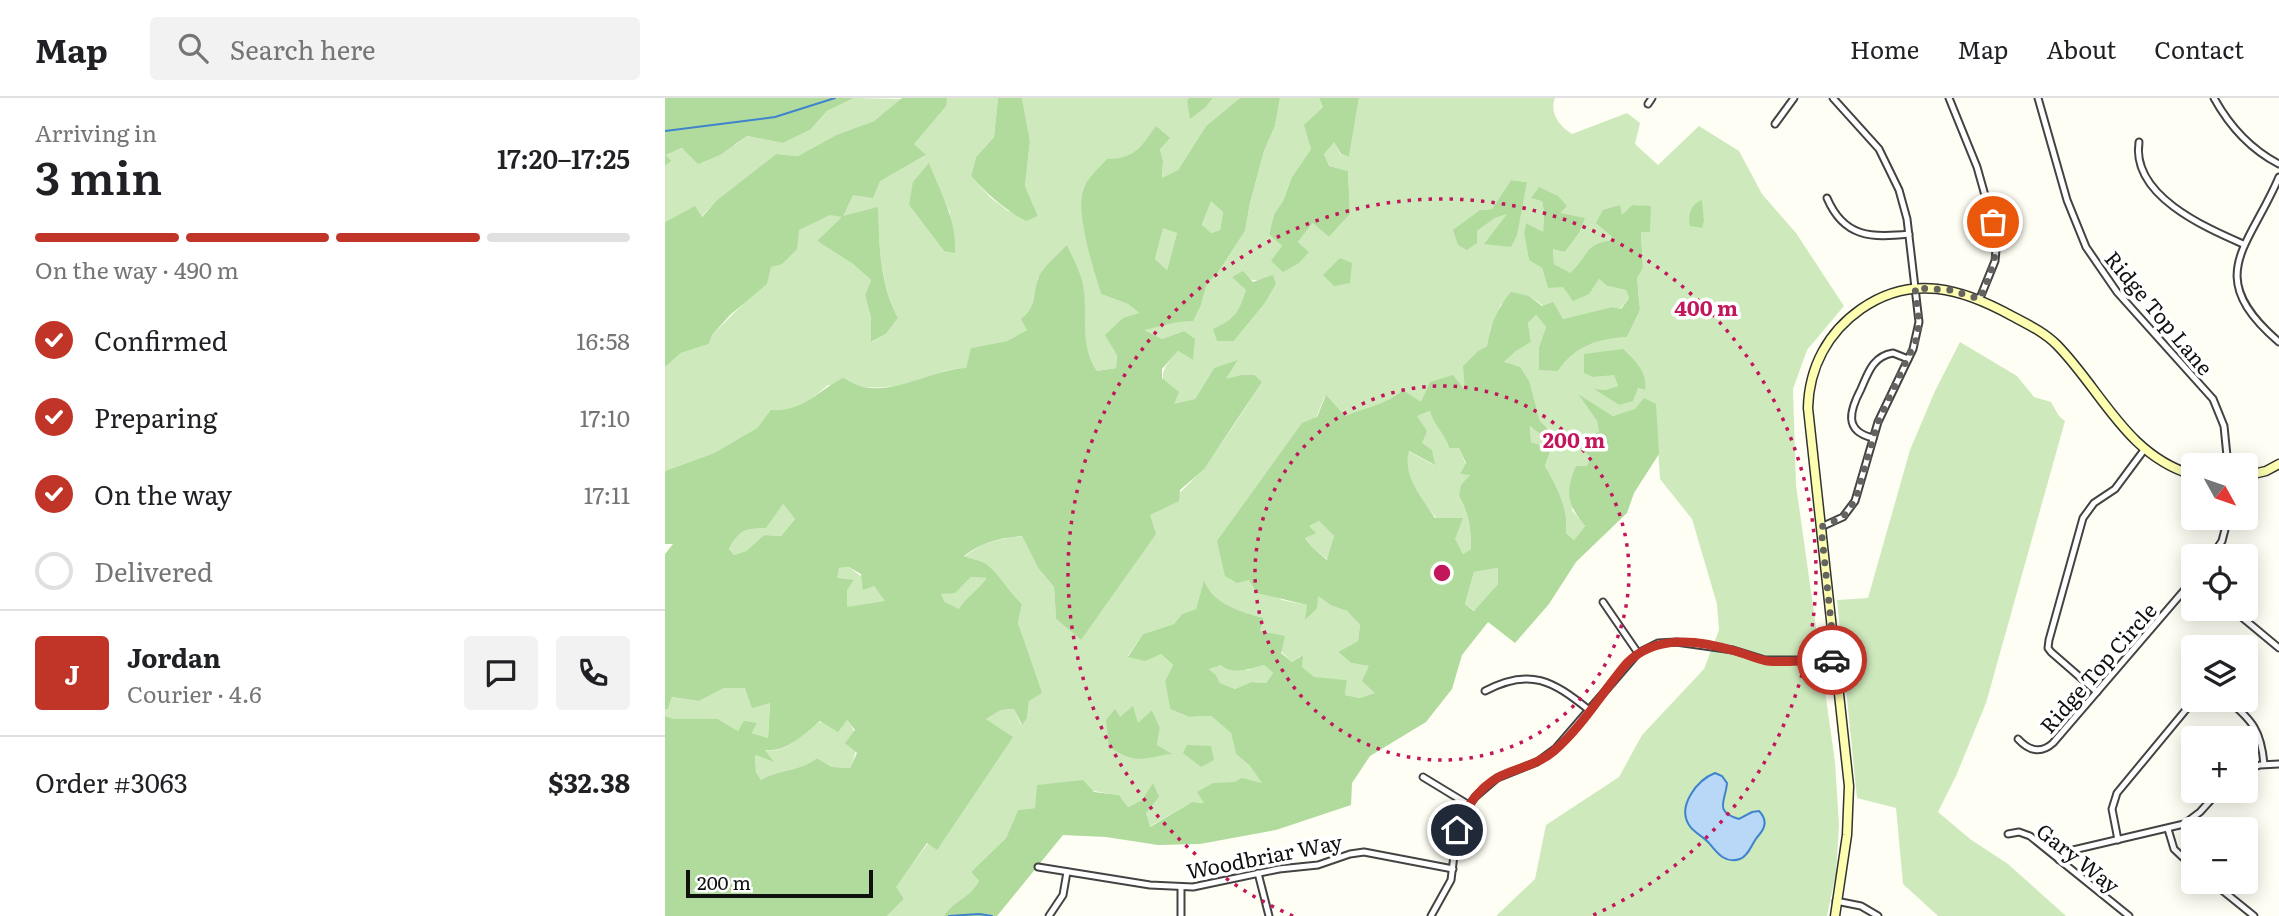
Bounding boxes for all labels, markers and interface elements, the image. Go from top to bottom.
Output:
search box [150,17,640,80]
text: Map [35,24,108,73]
icon: search [174,29,212,67]
text: Search here [230,29,376,68]
text: Home [1850,31,1919,66]
text: Map [1957,31,2008,66]
text: About [2046,31,2116,66]
text: Contact [2154,31,2244,66]
text: Arriving in [35,115,157,149]
text: 17:20–17:25 [497,138,630,177]
text: 3 min [35,141,162,209]
pin [1963,192,2023,252]
icon: bag [1974,203,2012,241]
street label: Ridge Top Lane [2099,243,2221,381]
text: On the way · 490 m [35,252,239,286]
text: 400 m [1674,291,1738,322]
text: Confirmed [94,320,228,359]
icon: check [35,321,73,359]
text: 16:58 [576,323,630,357]
text: Preparing [94,397,217,436]
icon: check [35,398,73,436]
text: 17:10 [580,400,630,434]
text: 200 m [1543,423,1605,454]
north arrow [2181,453,2257,530]
map controls [2181,453,2258,894]
text: On the way [94,474,232,513]
icon: check [35,475,73,513]
text: 17:11 [584,477,630,511]
button: locate [2181,544,2258,621]
text: Delivered [94,551,213,590]
centre of rings [1430,561,1454,585]
street label: Ridge Top Circle [2031,595,2163,739]
courier [1797,625,1867,695]
button: layers [2181,635,2258,712]
button: chat [464,636,538,710]
button: phone [556,636,630,710]
text: Jordan [127,637,221,676]
icon: car [1813,641,1851,679]
text: J [65,654,79,693]
text: Courier · 4.6 [127,676,262,710]
button: + [2181,726,2258,803]
text: Order #3063 [35,762,188,801]
text: $32.38 [548,762,630,801]
pin [1427,800,1487,860]
icon: home [1438,811,1476,849]
street label: Gary Way [2031,815,2128,900]
button: − [2181,817,2258,894]
street label: Woodbriar Way [1183,825,1345,885]
scale bar [686,867,873,899]
text: 200 m [697,868,751,896]

